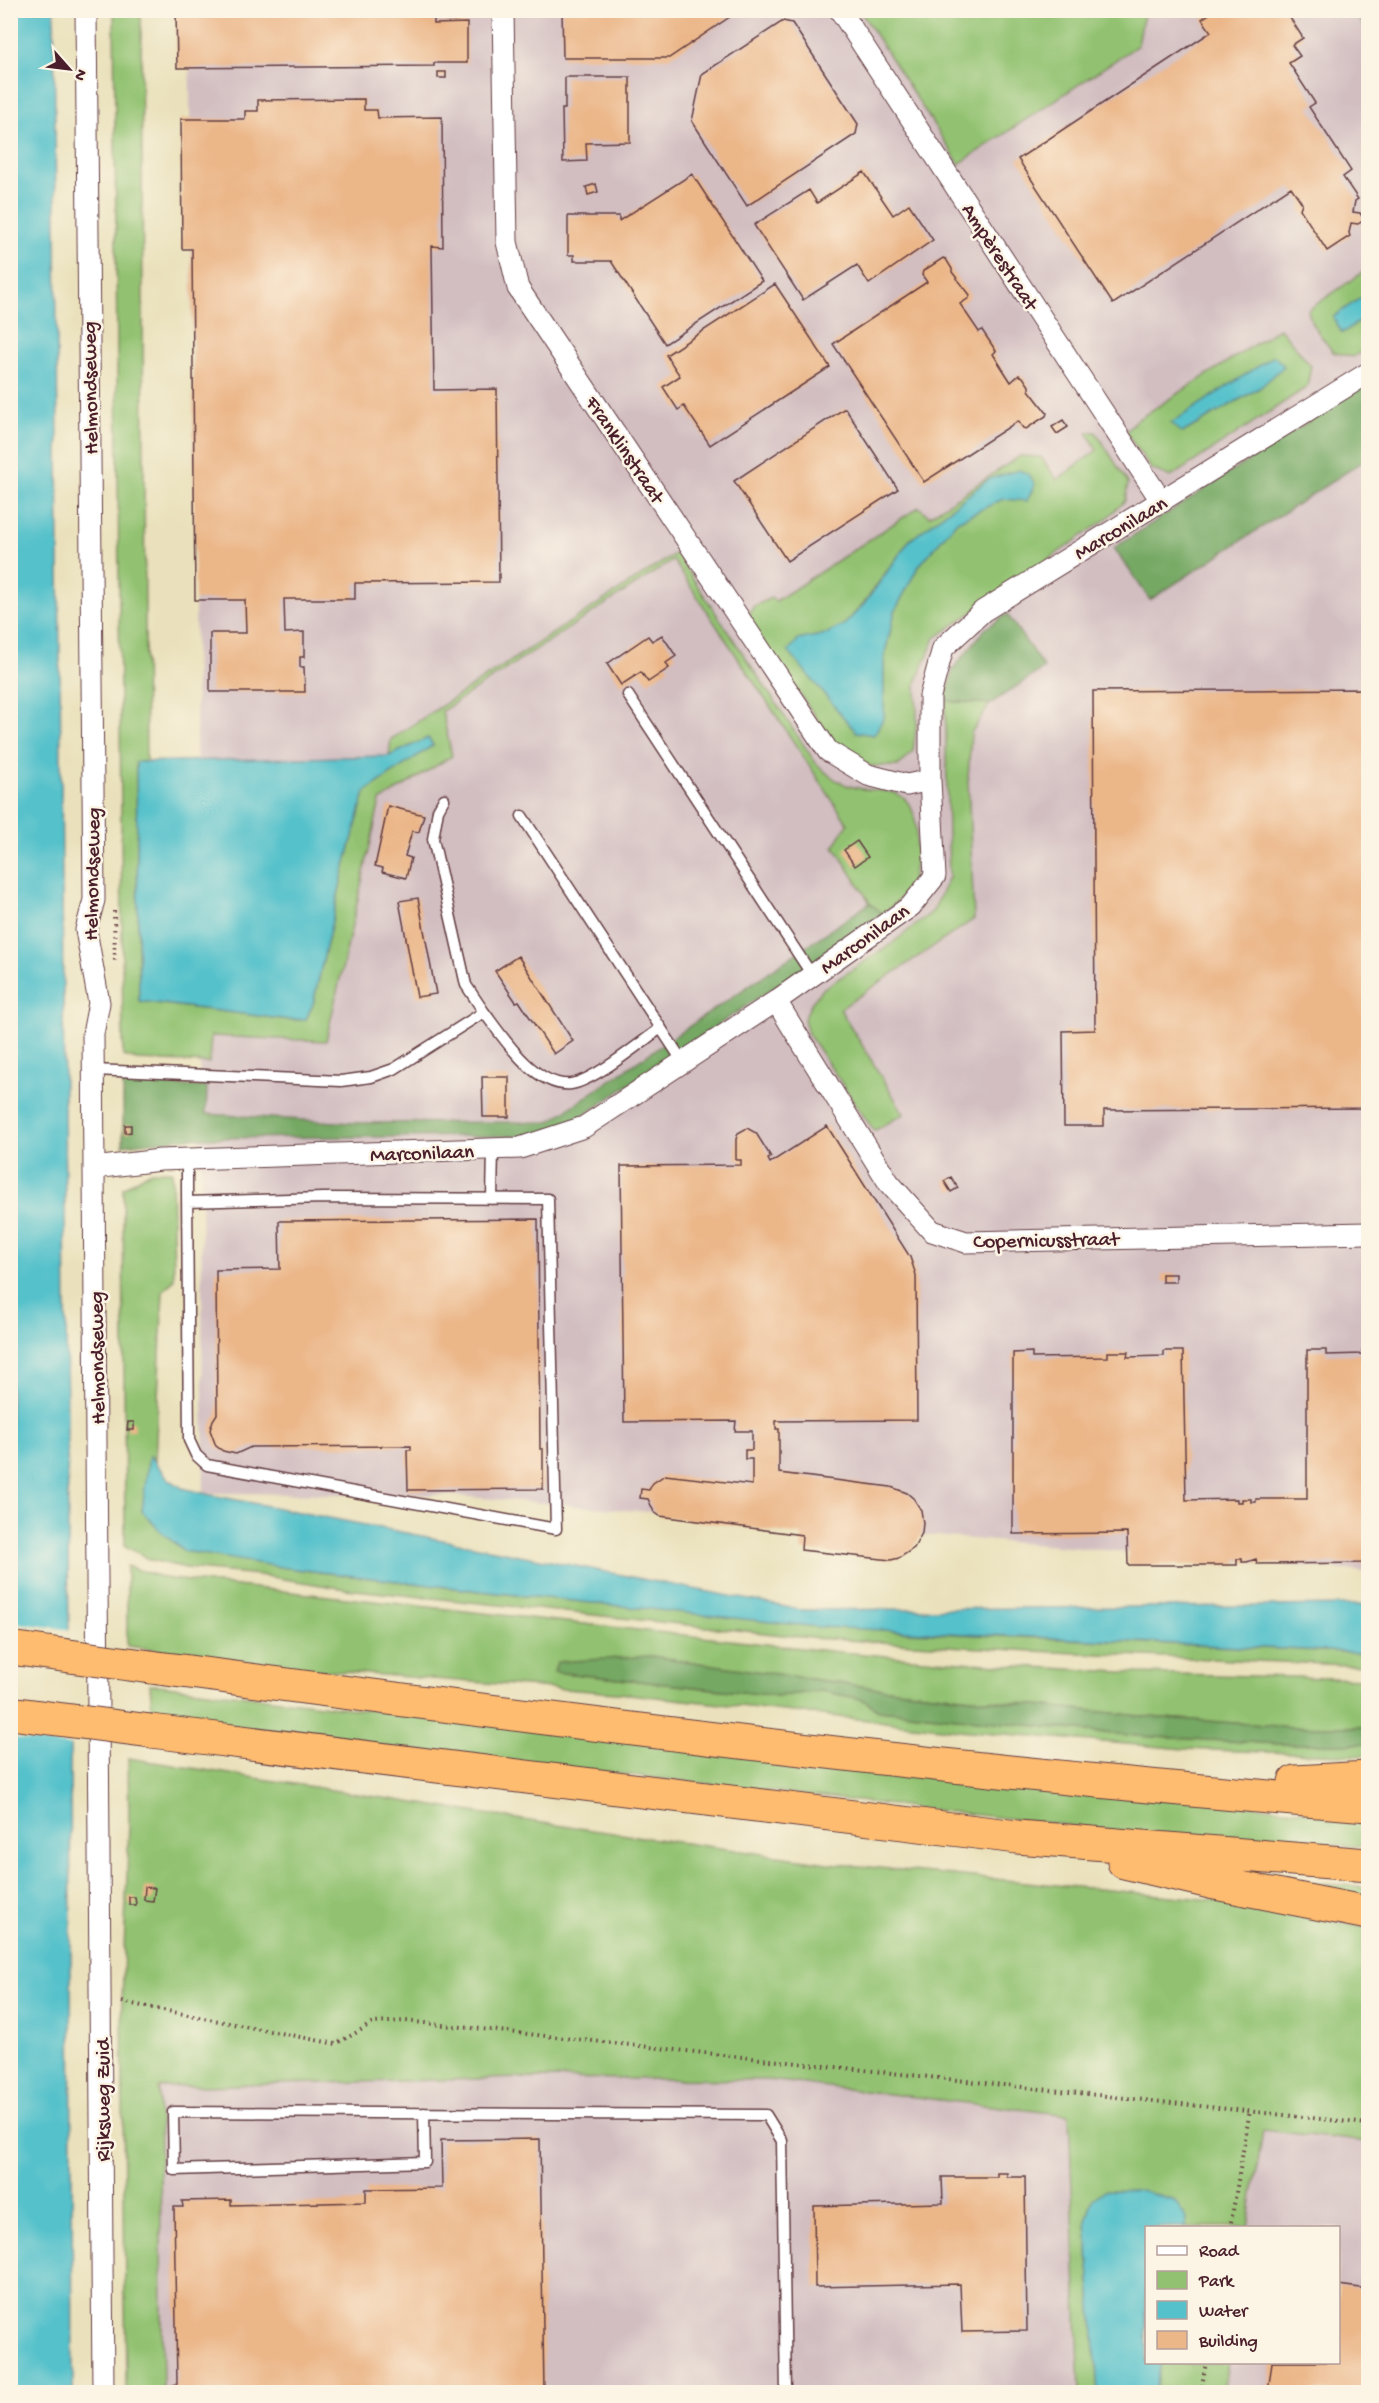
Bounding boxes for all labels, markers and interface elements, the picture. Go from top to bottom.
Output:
north arrow [39,39,99,99]
text: N [68,65,90,84]
street label: Ampèrestraat [954,200,1043,318]
street label: Helmondseweg [79,321,106,455]
street label: Franklinstraat [578,392,669,511]
street label: Marconilaan [1071,492,1173,568]
street label: Helmondseweg [81,807,108,941]
street label: Marconilaan [817,900,916,982]
street label: Marconilaan [370,1141,475,1170]
street label: Copernicusstraat [973,1229,1122,1256]
street label: Helmondseweg [86,1291,113,1425]
street label: Rijksweg Zuid [93,2037,118,2162]
legend [1145,2226,1340,2364]
text: Road [1199,2242,1240,2263]
text: Park [1198,2272,1235,2293]
text: Water [1199,2302,1249,2323]
text: Building [1198,2332,1258,2353]

